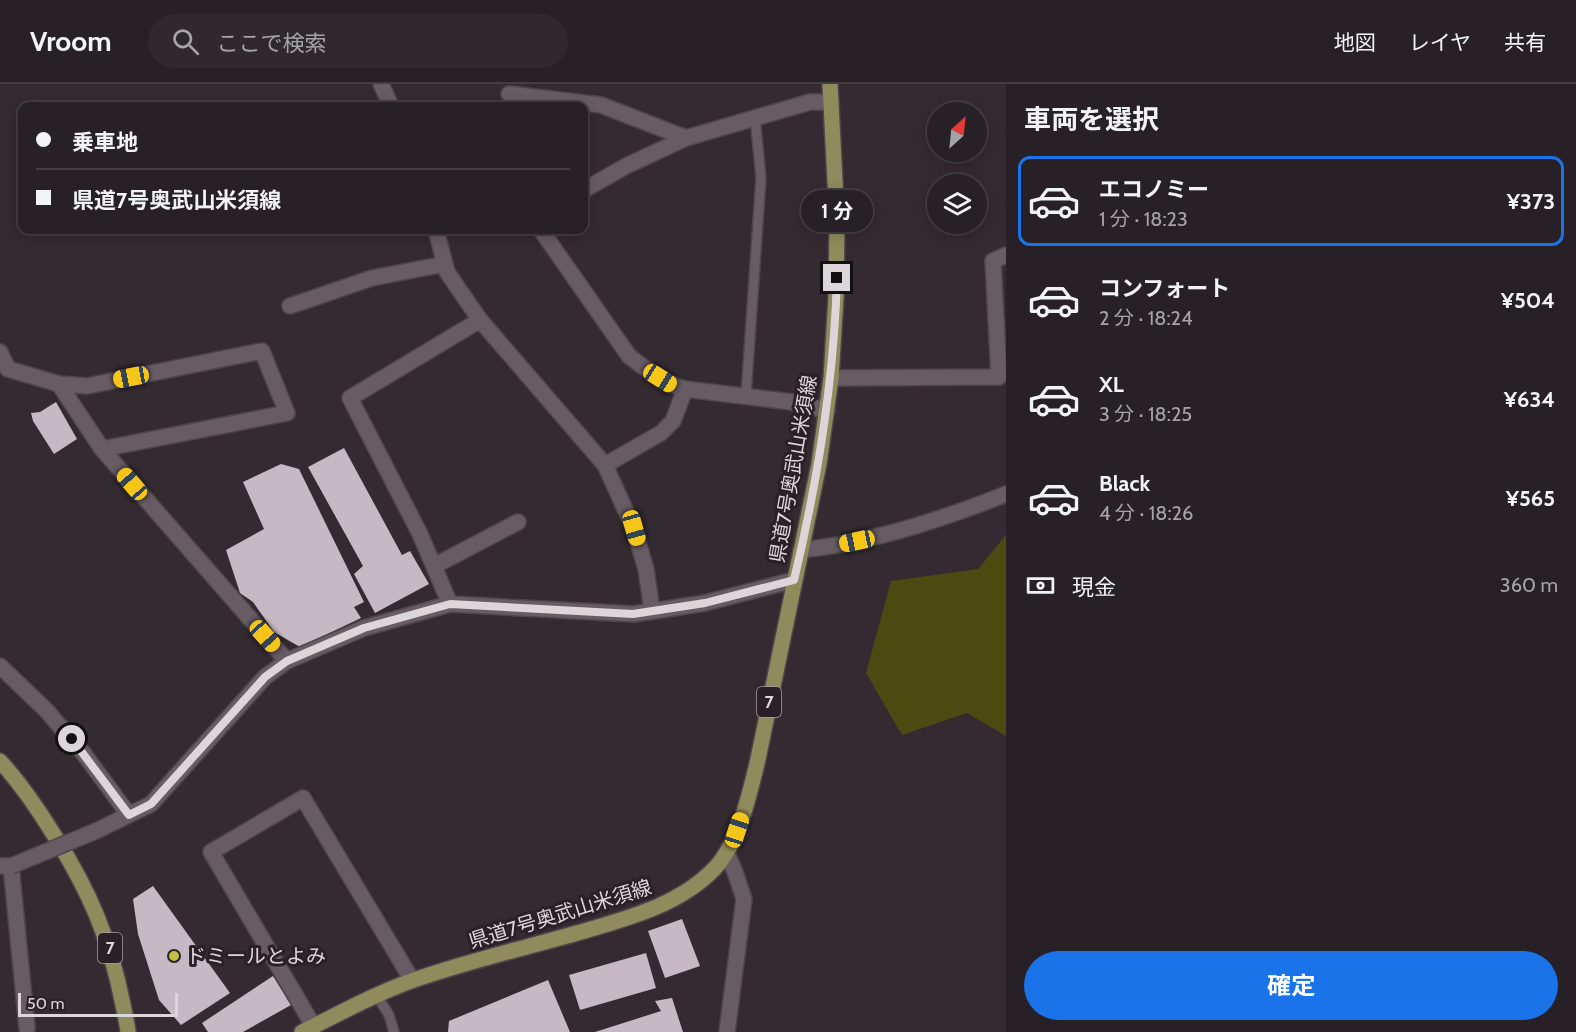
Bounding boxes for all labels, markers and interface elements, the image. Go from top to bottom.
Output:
search box [148,14,568,68]
text: Vroom [30,24,112,58]
icon: search [169,25,202,58]
text: ここで検索 [217,30,327,57]
text: 地図 [1334,30,1376,55]
text: レイヤ [1409,30,1471,55]
text: 共有 [1504,30,1546,55]
north arrow [927,102,987,162]
map controls [927,102,987,234]
text: 車両を選択 [1024,103,1159,136]
text: 乗車地 [72,129,138,156]
button: layers [927,174,987,234]
icon: car [1027,174,1081,228]
text: エコノミー [1099,176,1209,203]
text: 県道7号奥武山米須線 [72,187,281,214]
text: ¥373 [1507,188,1555,215]
callout: 1 分 [801,191,873,233]
text: 1 分 [821,199,853,223]
text: 1 分 · 18:23 [1099,207,1188,231]
route end [823,264,850,291]
icon: car [1027,273,1081,327]
text: コンフォート [1099,275,1230,302]
text: ¥504 [1501,287,1555,314]
text: 2 分 · 18:24 [1099,306,1193,330]
car [640,361,680,395]
car [112,365,150,389]
text: XL [1099,371,1124,398]
icon: car [1027,372,1081,426]
street label: 県道7号奥武山米須線 [765,373,821,565]
text: ¥634 [1504,386,1555,413]
text: 3 分 · 18:25 [1099,402,1192,426]
car [113,465,151,503]
text: Black [1099,470,1150,497]
icon: car [1027,471,1081,525]
text: ¥565 [1506,485,1555,512]
text: 4 分 · 18:26 [1099,501,1193,525]
car [620,508,648,548]
car [838,528,876,554]
icon: cash [1024,569,1057,602]
text: 360 m [1500,573,1558,597]
text: 現金 [1072,574,1116,601]
car [246,617,284,655]
road number: 7 [757,687,781,717]
route start [58,725,85,752]
car [723,810,751,850]
street label: 県道7号奥武山米須線 [466,875,654,953]
road number: 7 [98,933,122,963]
place label: ドミールとよみ [186,944,326,968]
marker: ドミールとよみ [167,949,181,963]
button: 確定 [1024,951,1558,1020]
scale bar [18,990,178,1018]
text: 50 m [27,994,64,1013]

